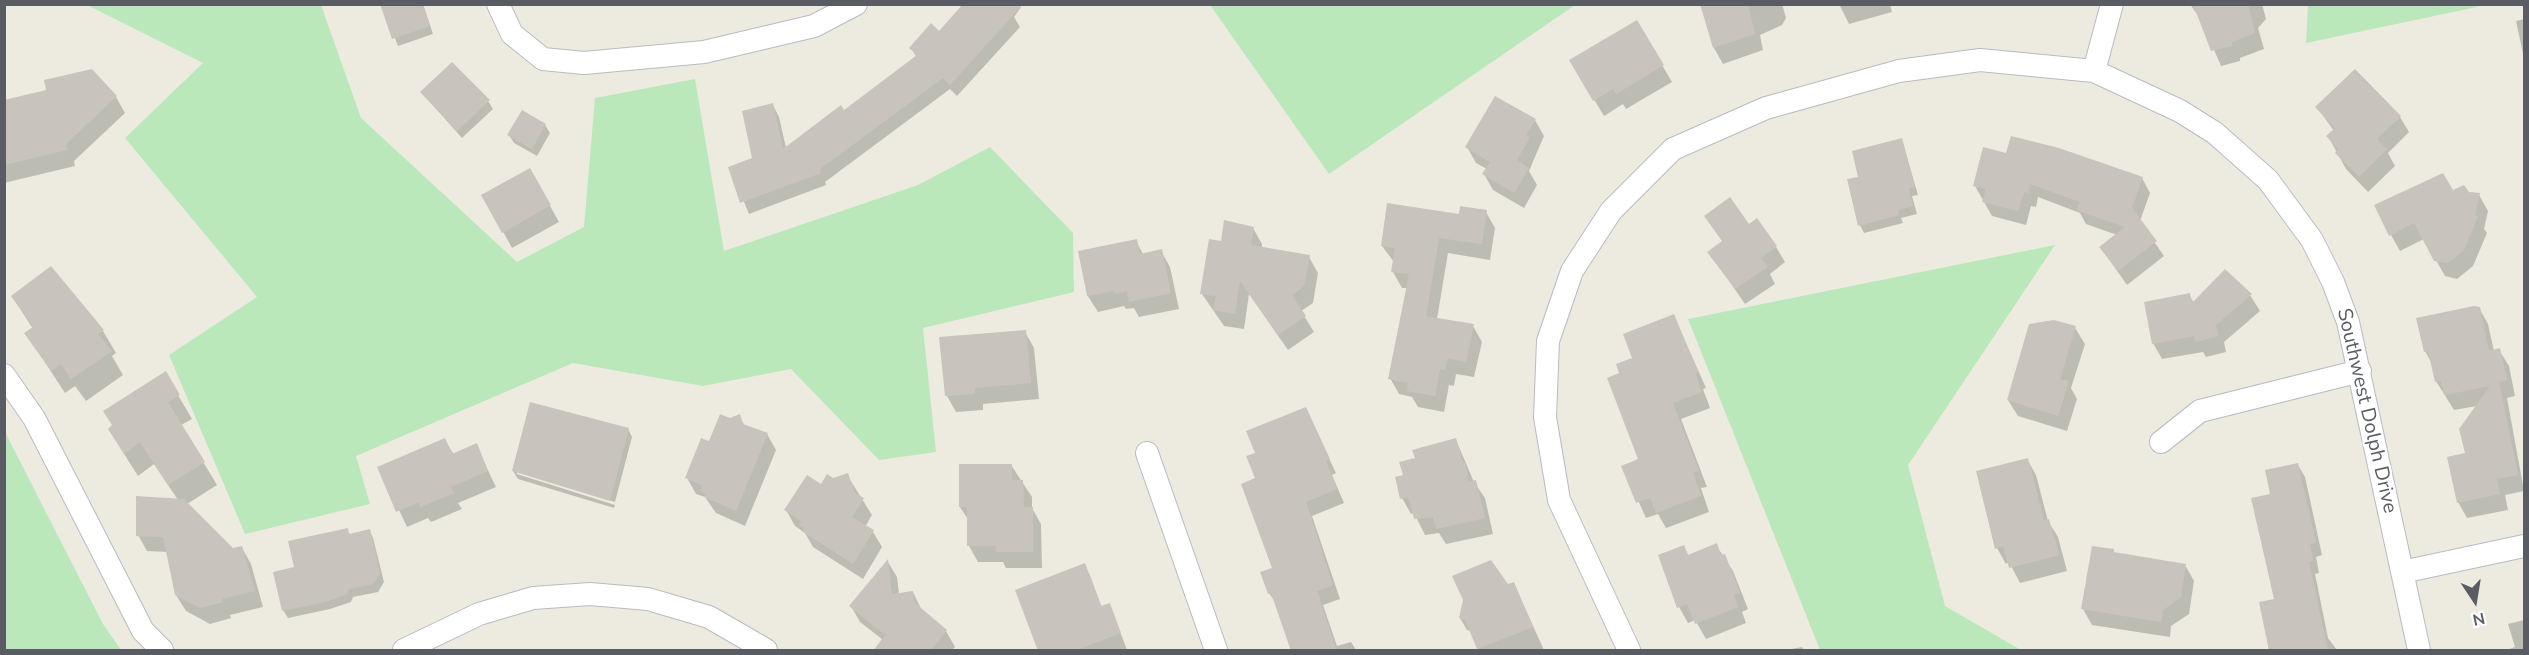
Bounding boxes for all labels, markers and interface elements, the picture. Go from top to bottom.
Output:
street label: Southwest Dolph Drive [2331,306,2401,516]
north arrow [2445,571,2505,631]
text: N [2471,607,2487,631]

